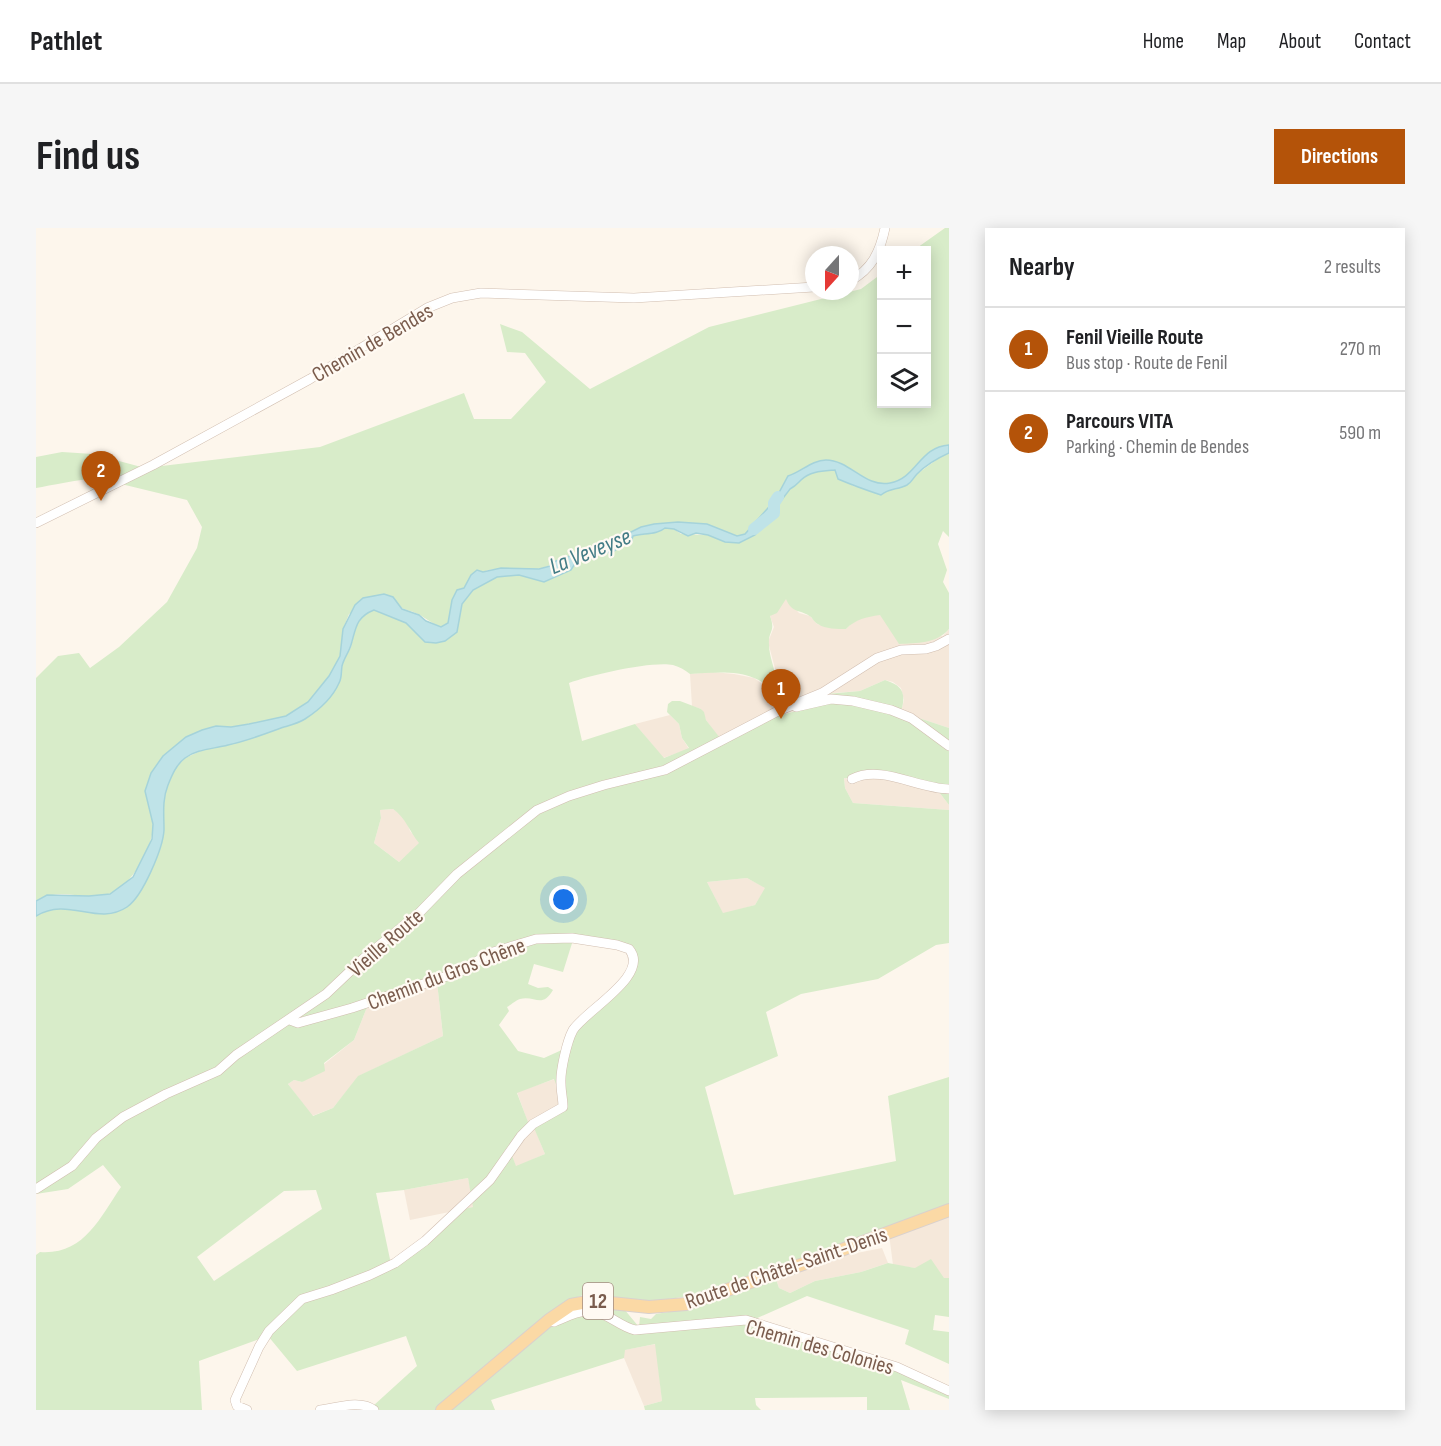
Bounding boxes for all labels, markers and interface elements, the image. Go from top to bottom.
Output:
text: Pathlet [30,25,102,58]
text: Home [1143,29,1184,54]
text: Map [1217,29,1246,54]
text: About [1279,29,1321,54]
text: Contact [1354,29,1411,54]
button: Directions [1274,129,1405,184]
text: Find us [36,131,140,182]
north arrow [805,246,859,300]
map controls [877,246,931,408]
button: + [877,246,931,300]
text: Nearby [1009,252,1075,283]
text: 2 results [1324,255,1381,279]
street label: Chemin de Bendes [307,298,438,389]
button: − [877,300,931,354]
text: Fenil Vieille Route [1066,324,1203,351]
text: 1 [1025,337,1032,361]
text: 270 m [1340,337,1381,361]
text: Bus stop · Route de Fenil [1066,351,1227,375]
button: layers [877,354,931,408]
text: Parcours VITA [1066,408,1173,435]
text: 2 [1024,421,1033,445]
text: 590 m [1339,421,1381,445]
text: Parking · Chemin de Bendes [1066,435,1249,459]
pin: 2 [82,452,120,501]
water label: La Veveyse [545,522,635,581]
pin: 1 [762,670,800,719]
your location [549,885,578,914]
street label: Vieille Route [343,903,429,983]
street label: Chemin du Gros Chêne [364,932,529,1017]
street label: Route de Châtel-Saint-Denis [682,1221,891,1316]
road number: 12 [583,1283,613,1319]
street label: Chemin des Colonies [743,1313,897,1381]

